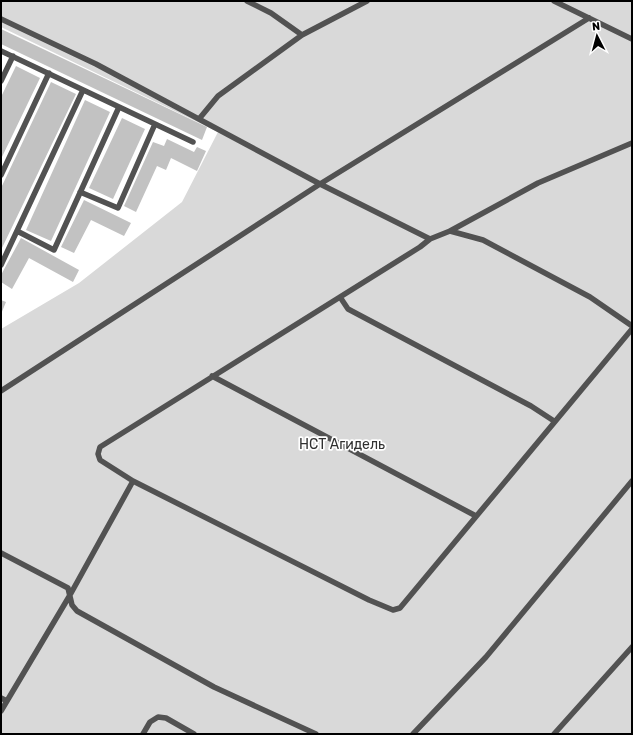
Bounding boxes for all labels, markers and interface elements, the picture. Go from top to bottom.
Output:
north arrow [577,16,617,56]
text: N [591,20,601,33]
park label: НСТ Агидель [299,436,385,453]

